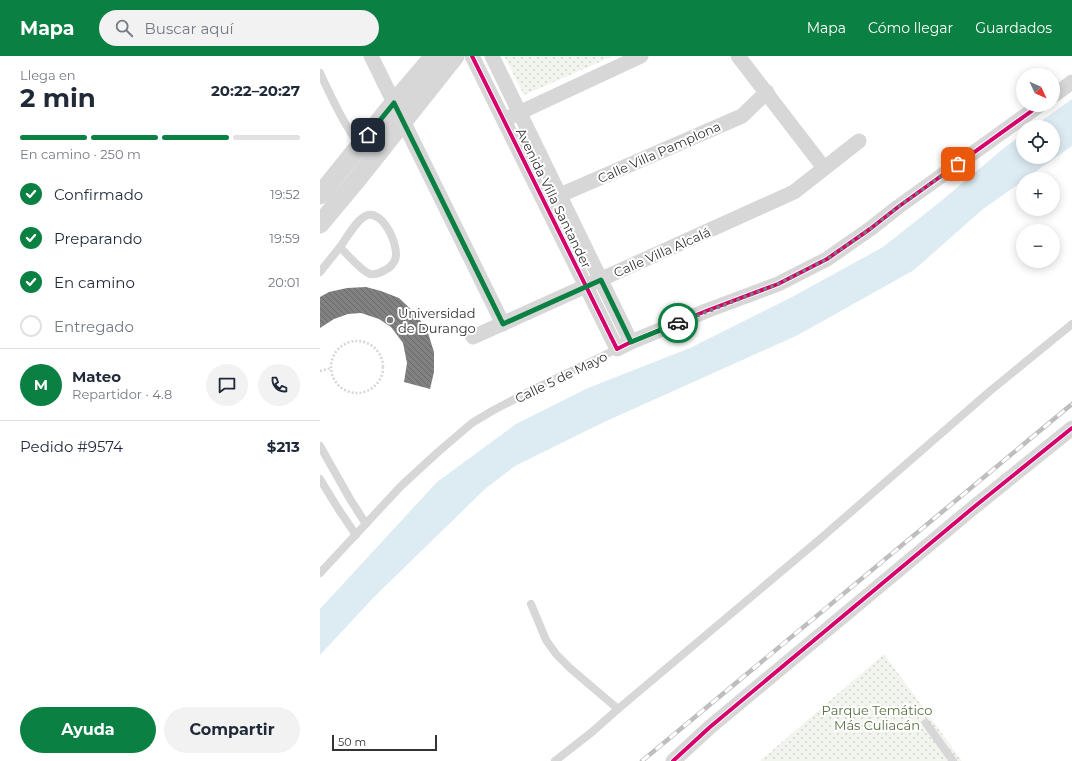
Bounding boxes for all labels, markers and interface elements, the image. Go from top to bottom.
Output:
search box [99,10,379,46]
text: Mapa [20,17,75,40]
icon: search [113,17,135,39]
text: Buscar aquí [145,19,234,38]
text: Mapa [807,19,846,37]
text: Cómo llegar [868,19,953,37]
text: Guardados [975,19,1052,37]
text: Llega en [20,67,76,83]
north arrow [1016,68,1060,112]
map controls [1016,68,1060,268]
text: 20:22–20:27 [211,81,300,100]
text: 2 min [20,82,96,114]
pin [351,118,385,152]
street label: Calle Villa Pamplona [595,118,723,186]
button: locate [1016,120,1060,164]
icon: home [357,124,379,146]
street label: Avenida Villa Santander [513,125,595,271]
text: En camino · 250 m [20,146,141,162]
pin [941,147,975,181]
icon: bag [947,153,969,175]
button: + [1016,172,1060,216]
icon: check [20,183,42,205]
text: Confirmado [54,185,143,204]
text: 19:52 [270,186,300,202]
street label: Calle Villa Alcalá [611,223,713,281]
button: − [1016,224,1060,268]
icon: check [20,227,42,249]
text: Preparando [54,229,142,248]
text: 19:59 [269,230,300,246]
icon: check [20,271,42,293]
text: En camino [54,273,135,292]
text: 20:01 [268,274,300,290]
courier [658,303,698,343]
place label: Universidad de Durango [398,305,476,336]
icon: car [667,312,689,334]
marker: Universidad de Durango [385,315,395,325]
text: Entregado [54,317,134,336]
street label: Calle 5 de Mayo [512,348,610,406]
button: chat [206,364,248,406]
button: phone [258,364,300,406]
text: Mateo [72,367,121,386]
text: M [34,375,48,394]
text: Repartidor · 4.8 [72,386,172,402]
text: Pedido #9574 [20,437,123,456]
text: $213 [267,437,300,456]
park label: Parque Temático Más Culiacán [822,702,932,733]
button: Ayuda [20,707,156,753]
button: Compartir [164,707,300,753]
scale bar [332,733,437,752]
text: 50 m [338,735,366,749]

